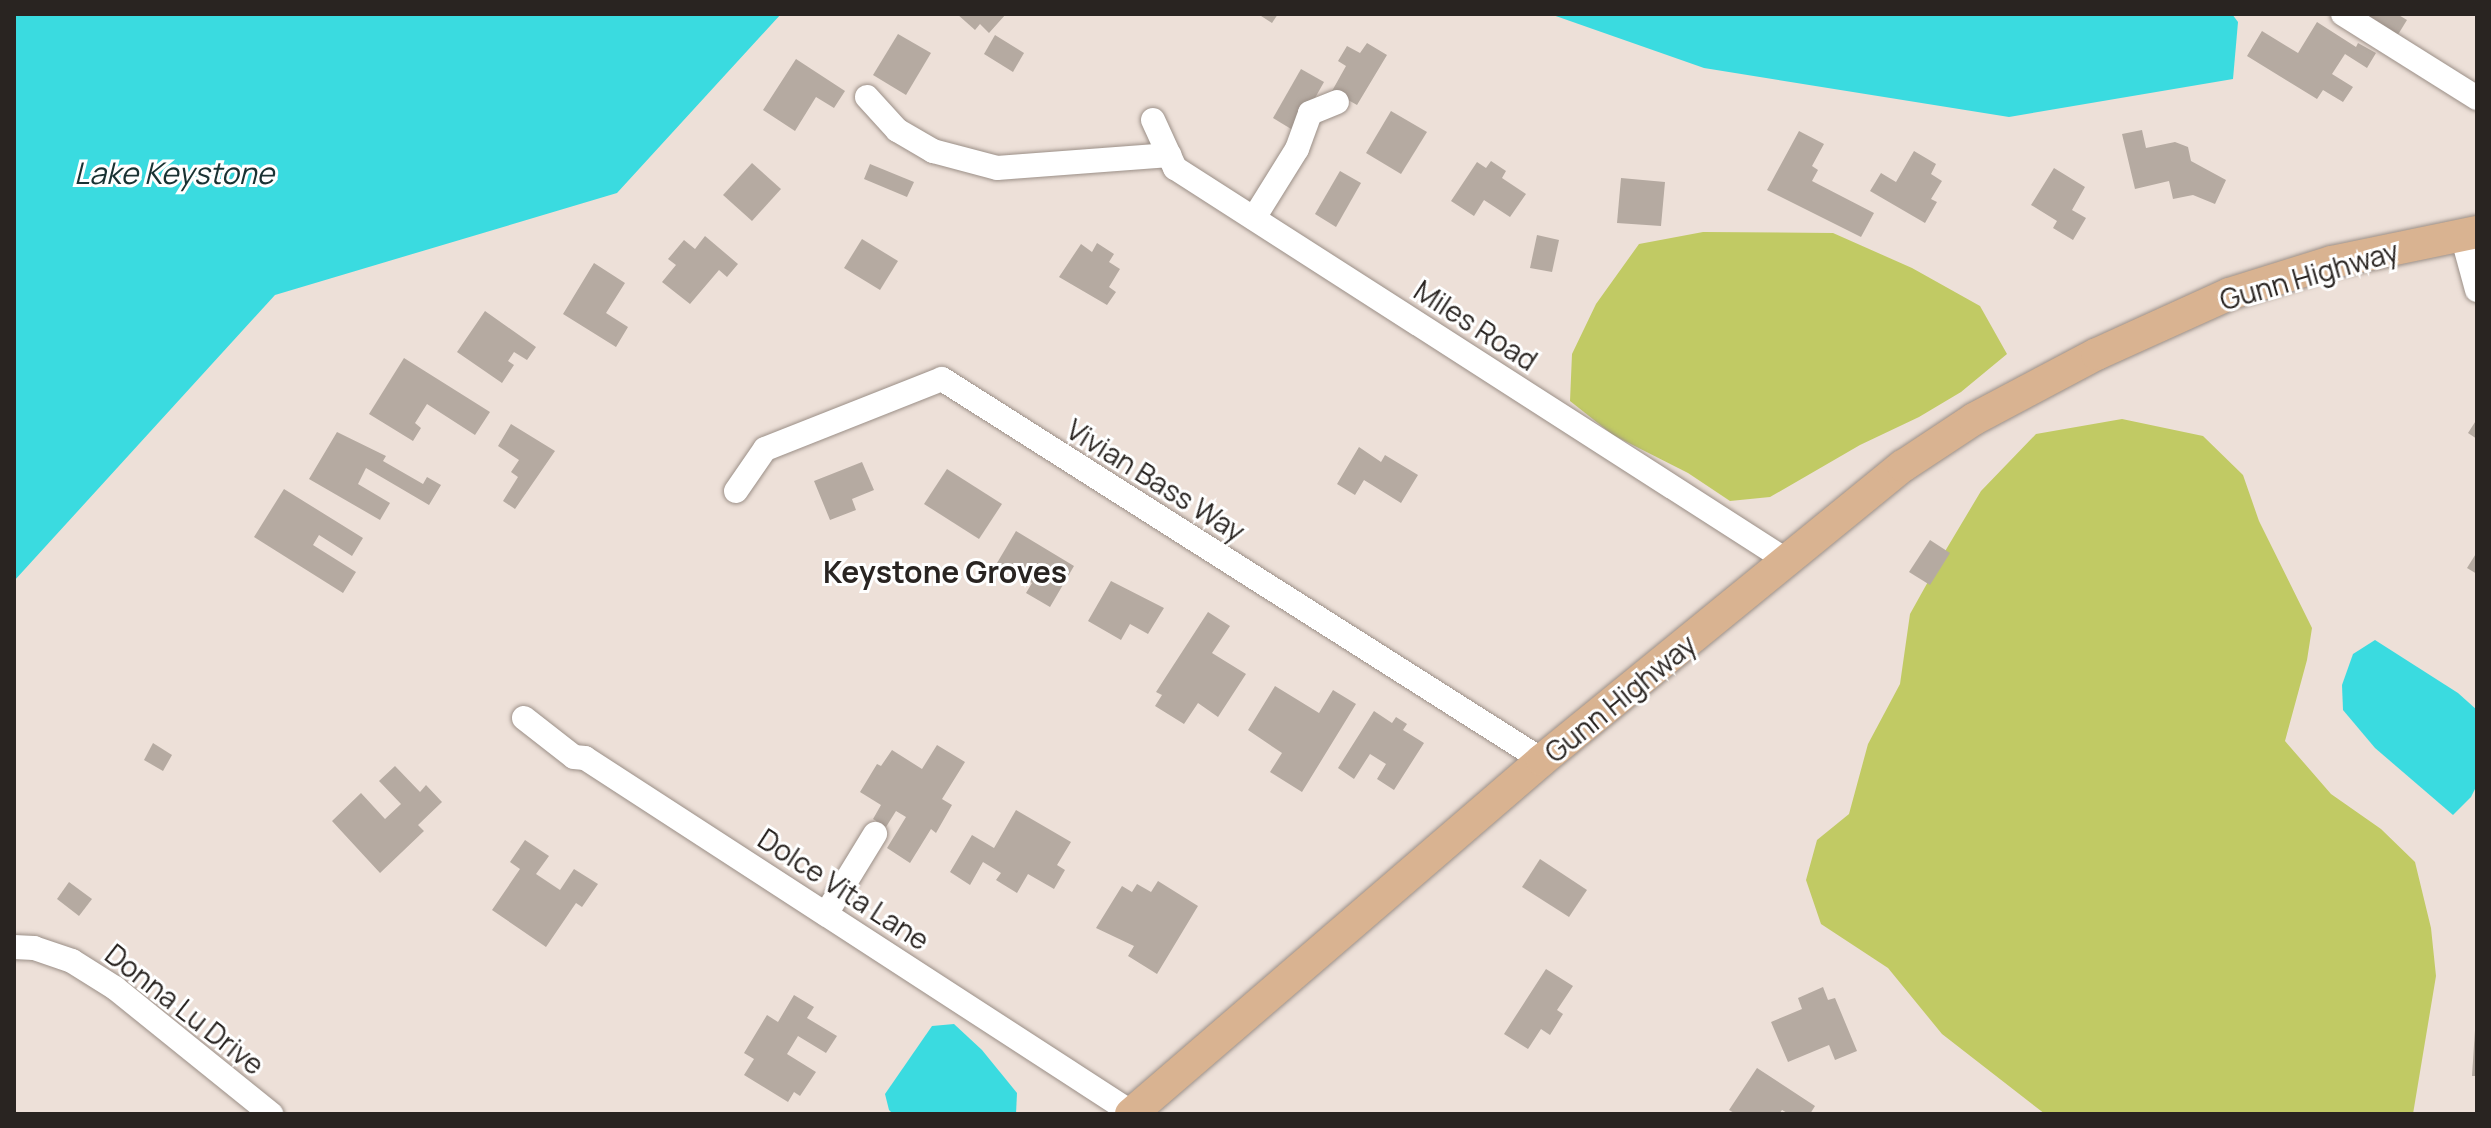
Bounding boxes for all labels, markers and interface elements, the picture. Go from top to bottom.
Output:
water label: Lake Keystone [74,155,274,191]
street label: Gunn Highway [2216,233,2402,317]
street label: Miles Road [1408,273,1544,377]
street label: Vivian Bass Way [1061,412,1251,548]
district label: Keystone Groves [823,554,1067,590]
street label: Gunn Highway [1538,627,1702,769]
street label: Dolce Vita Lane [752,821,936,957]
street label: Donna Lu Drive [99,937,271,1081]

